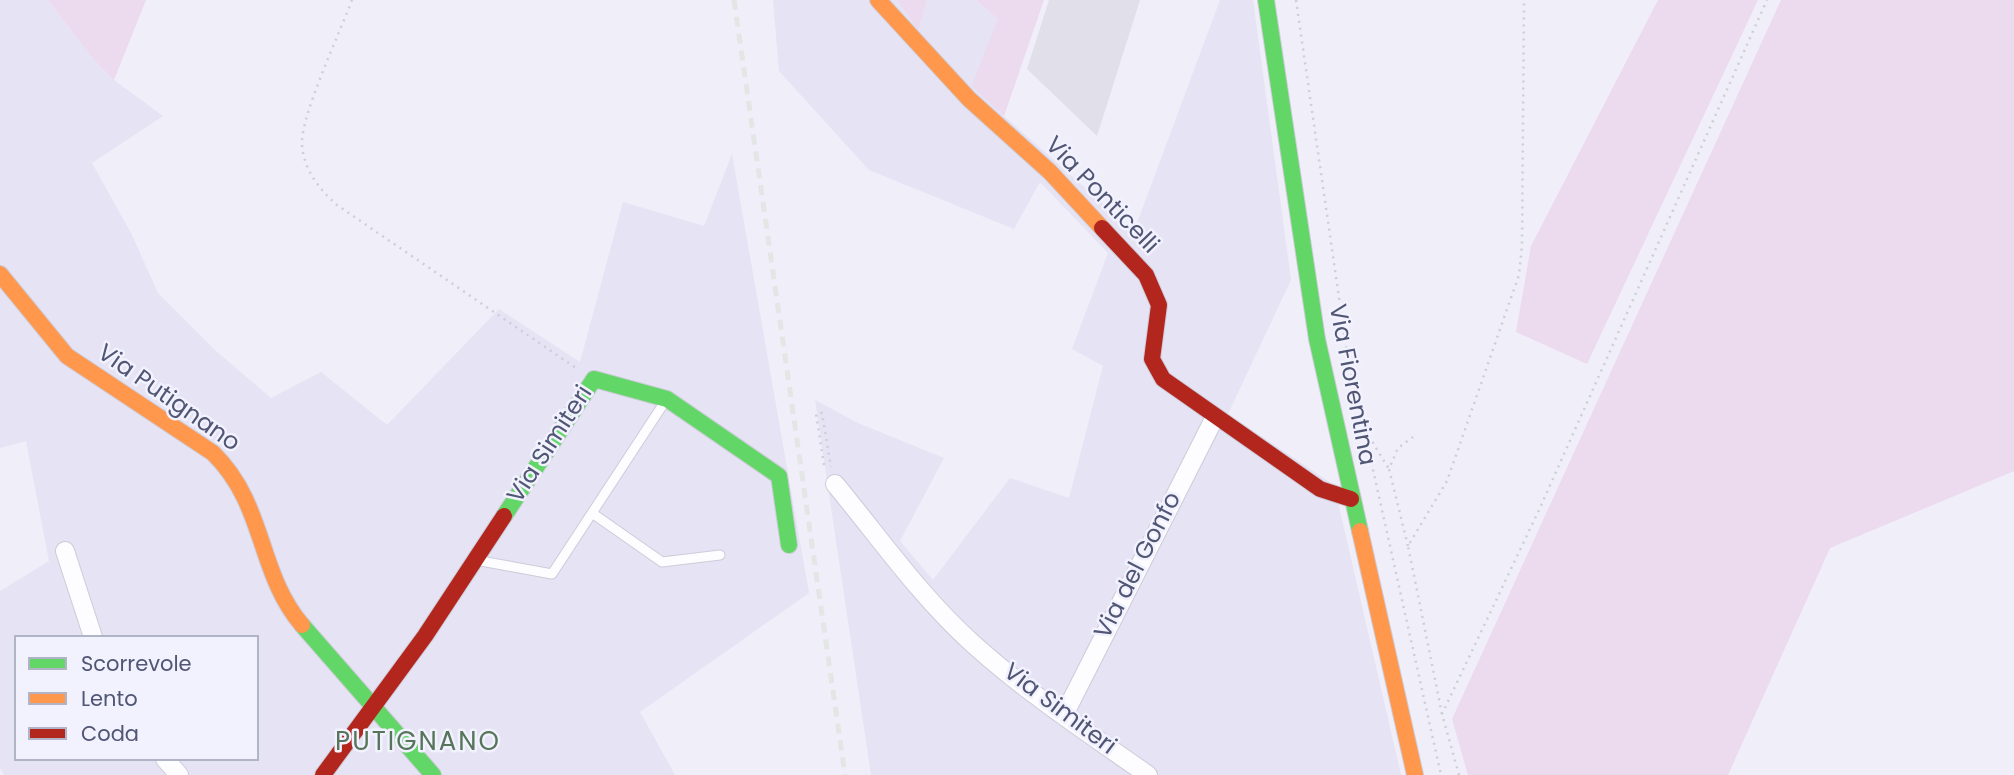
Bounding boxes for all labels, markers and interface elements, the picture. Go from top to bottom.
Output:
street label: Via Ponticelli [1038,132,1164,260]
street label: Via Fiorentina [1321,302,1381,468]
street label: Via Putignano [91,339,245,459]
street label: Via Simiteri [502,381,600,509]
street label: Via del Gonfo [1090,488,1188,644]
legend [14,635,259,761]
text: Scorrevole [81,649,192,678]
street label: Via Simiteri [997,658,1121,762]
text: Lento [81,684,138,713]
text: Coda [81,719,139,748]
district label: PUTIGNANO [336,727,500,759]

